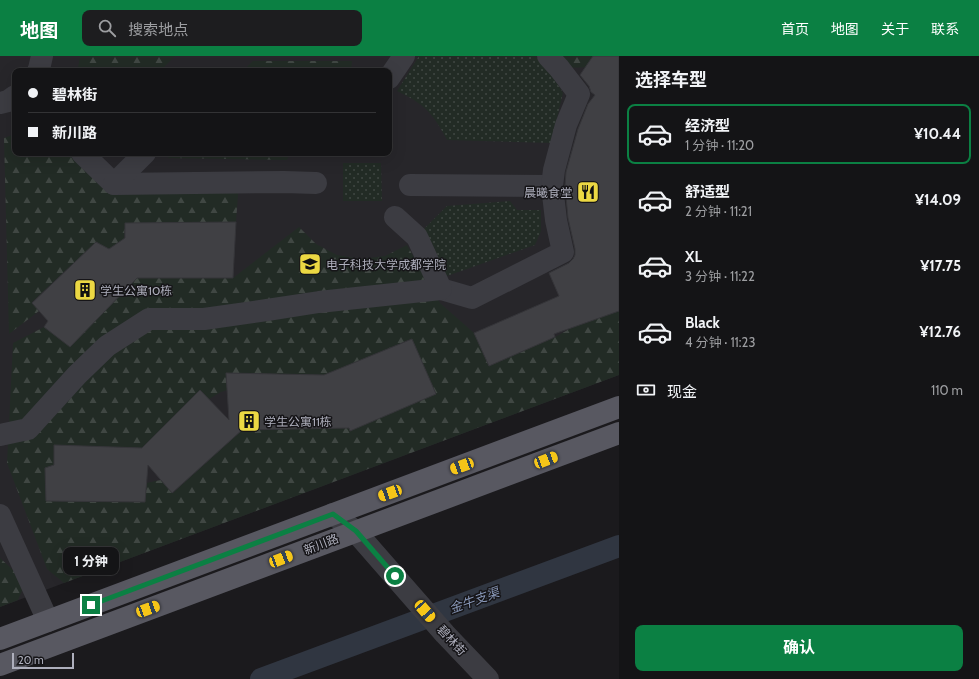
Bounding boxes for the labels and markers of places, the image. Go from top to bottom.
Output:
restaurant icon: 晨曦食堂 [575,179,601,205]
place label: 晨曦食堂 [524,185,572,200]
school or university icon: 电子科技大学成都学院 [297,251,323,277]
place label: 电子科技大学成都学院 [326,257,446,272]
building icon: 学生公寓10栋 [72,277,98,303]
place label: 学生公寓10栋 [100,283,172,298]
building icon: 学生公寓11栋 [236,408,262,434]
place label: 学生公寓11栋 [264,414,332,429]

